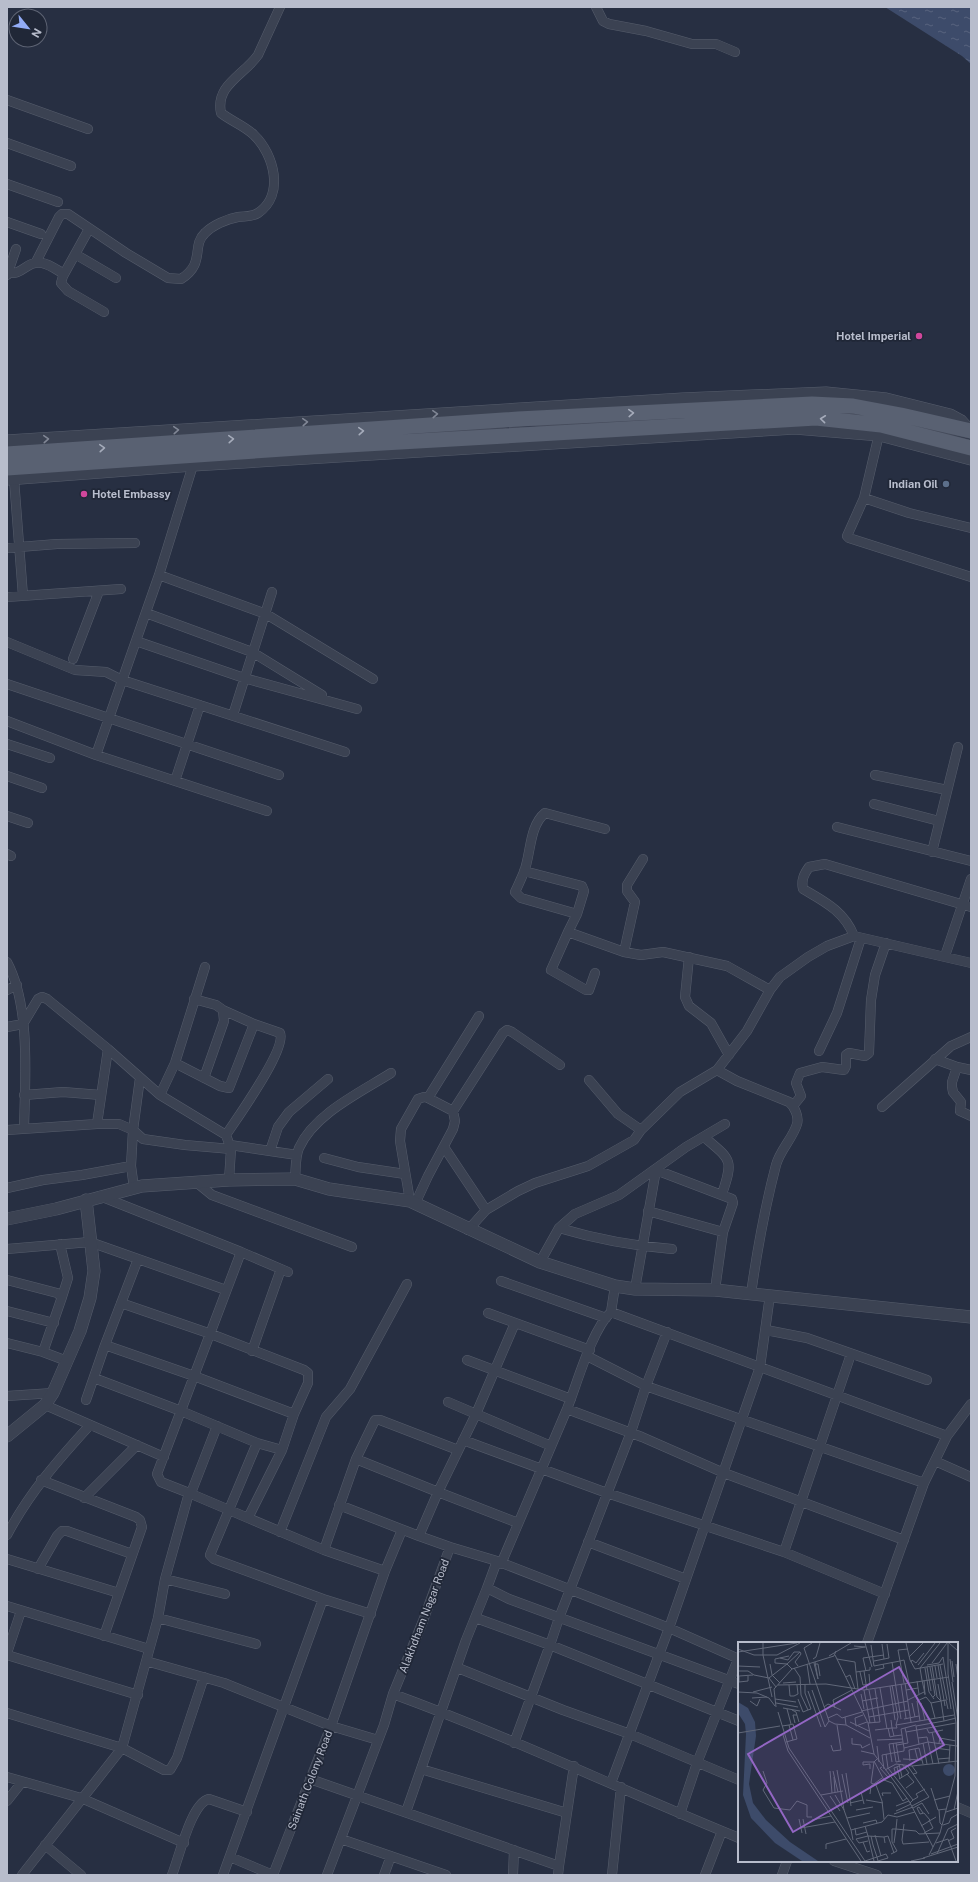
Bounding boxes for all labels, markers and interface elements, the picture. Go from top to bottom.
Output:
north arrow [8,8,48,48]
text: N [29,26,44,40]
place label: Hotel Imperial [836,330,911,342]
marker: Hotel Imperial [914,331,924,341]
one-way arrow [628,409,634,417]
one-way arrow [432,410,438,418]
one-way arrow [820,415,826,424]
one-way arrow [302,418,308,426]
one-way arrow [173,426,179,435]
one-way arrow [358,426,364,435]
one-way arrow [43,434,49,443]
one-way arrow [228,435,235,444]
one-way arrow [99,443,105,452]
place label: Indian Oil [888,478,938,490]
marker: Indian Oil [941,479,951,489]
place label: Hotel Embassy [92,488,171,500]
marker: Hotel Embassy [79,489,89,499]
street label: Alakhdham Nagar Road [397,1557,451,1675]
inset map [738,1642,958,1862]
street label: Sainath Colony Road [286,1729,334,1831]

